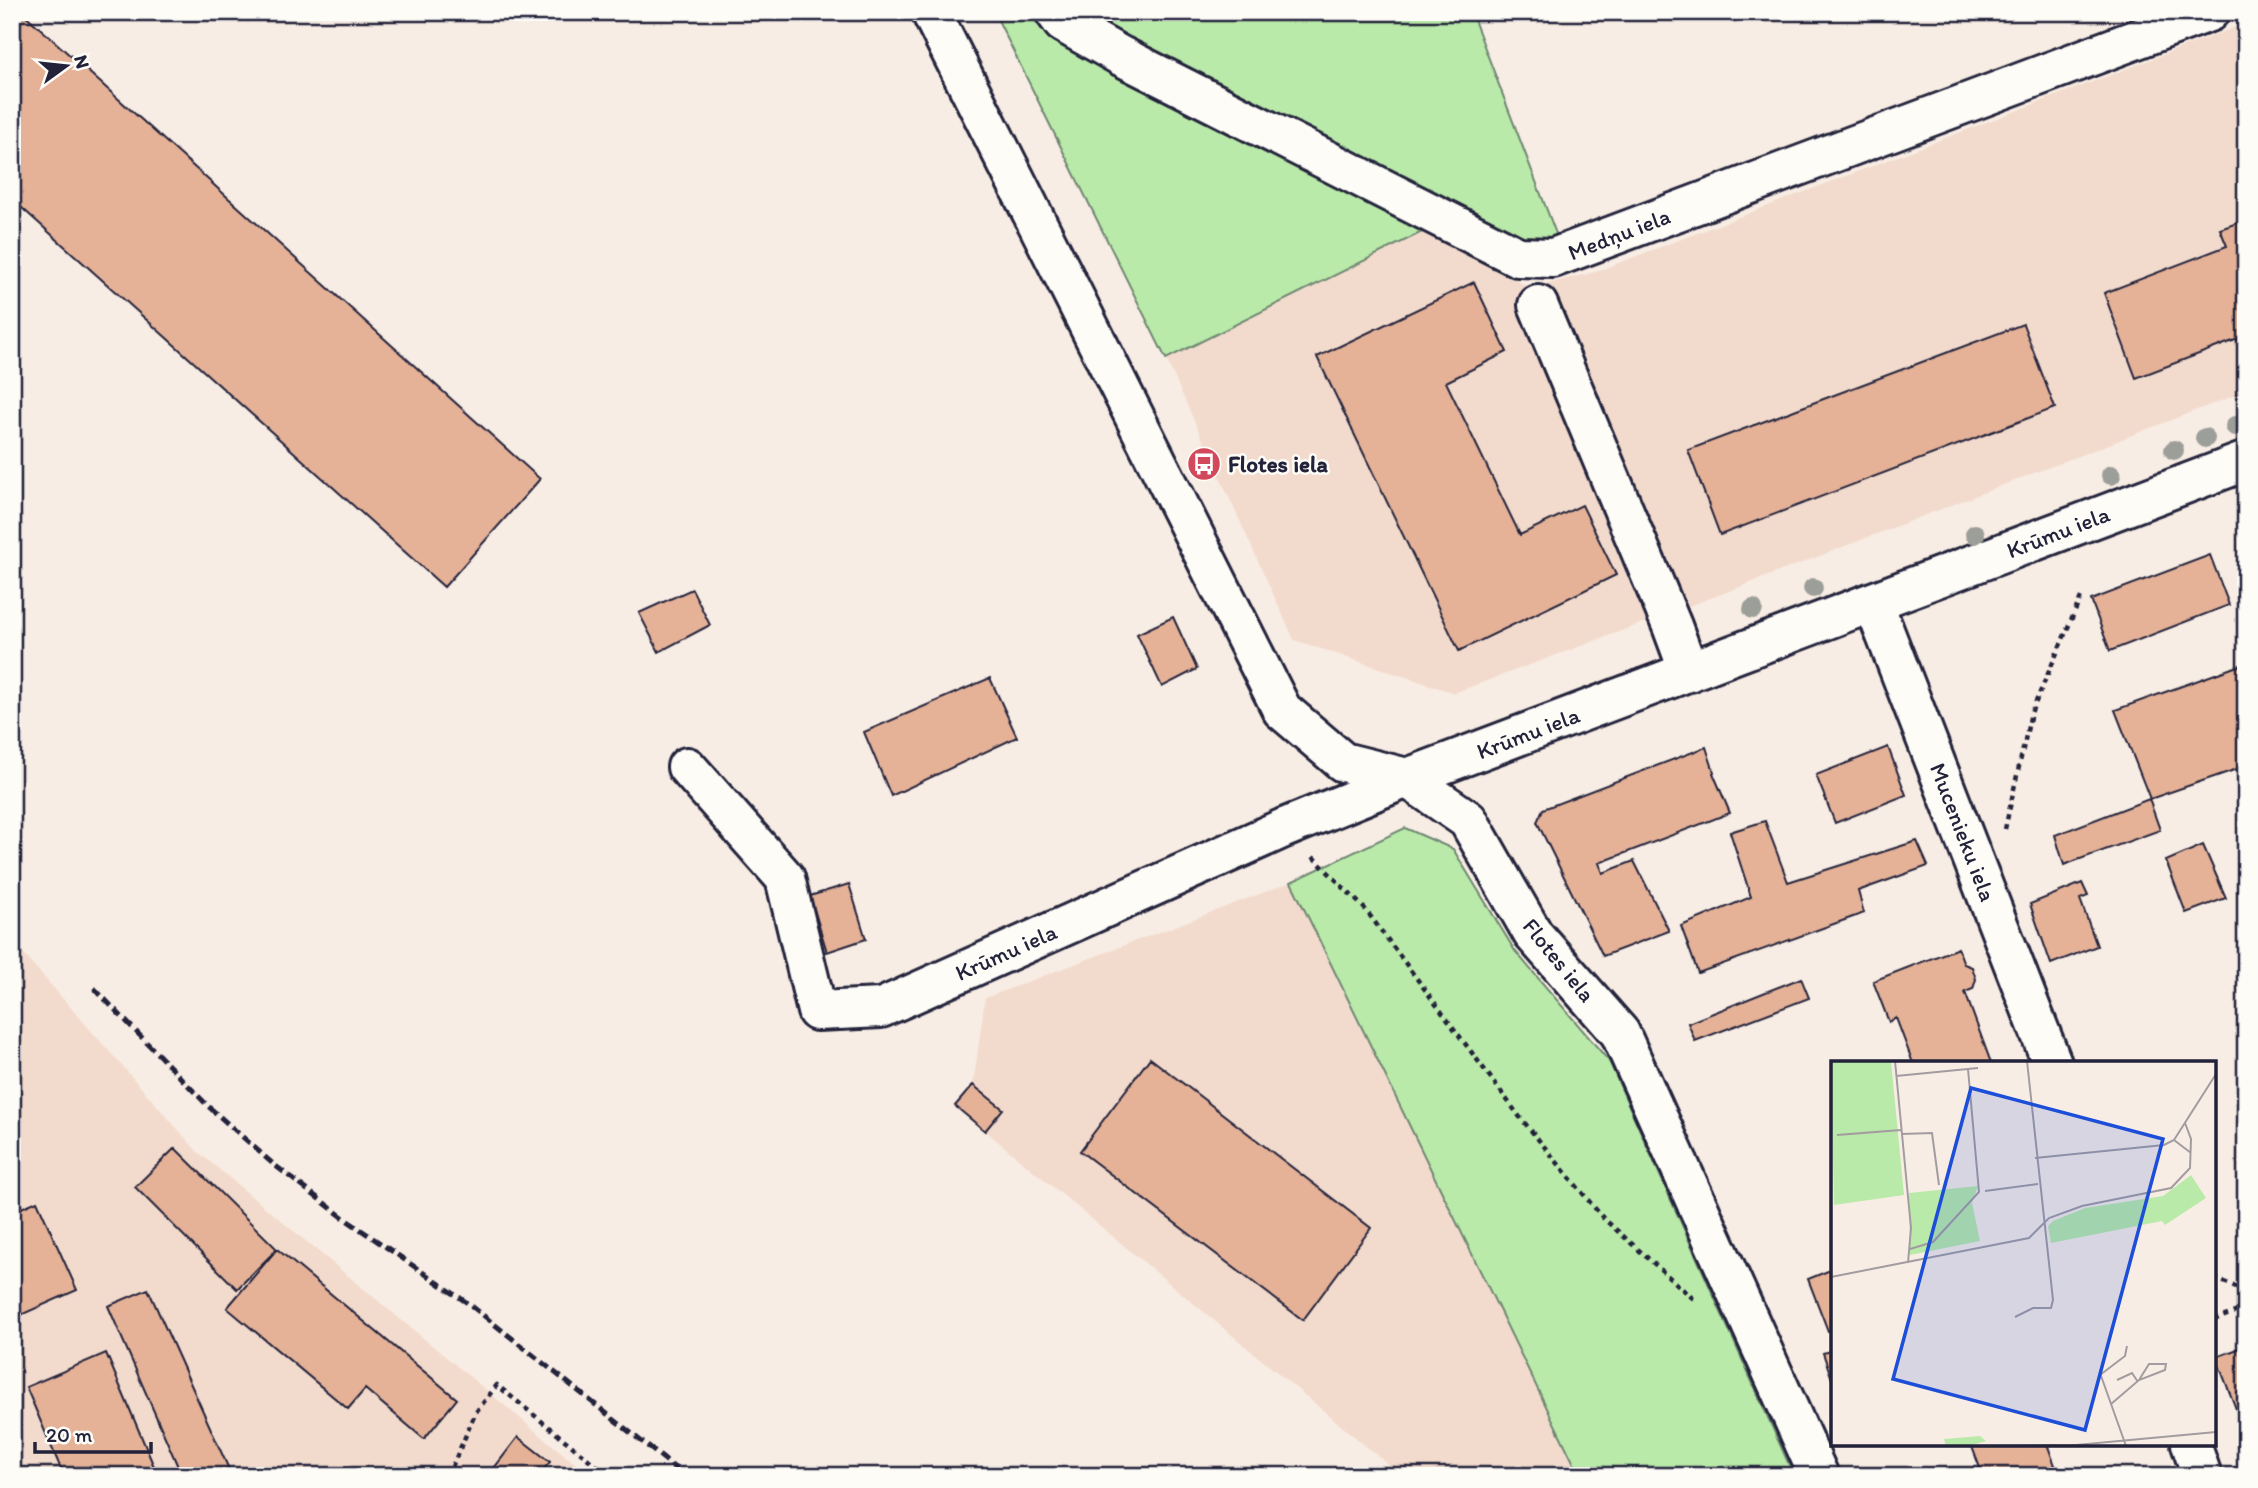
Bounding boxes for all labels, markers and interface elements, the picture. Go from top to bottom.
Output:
north arrow [32,32,102,102]
text: N [69,53,95,71]
street label: Medņu iela [1564,202,1674,266]
bus stop icon: Flotes iela [1185,445,1223,483]
place label: Flotes iela [1228,450,1328,478]
street label: Krūmu iela [2002,500,2114,564]
street label: Krūmu iela [1472,701,1584,765]
street label: Mucenieku iela [1924,759,2002,905]
street label: Flotes iela [1517,912,1601,1008]
street label: Krūmu iela [951,917,1061,987]
inset map [1831,1061,2216,1446]
scale bar [35,1411,150,1455]
text: 20 m [46,1422,93,1447]

